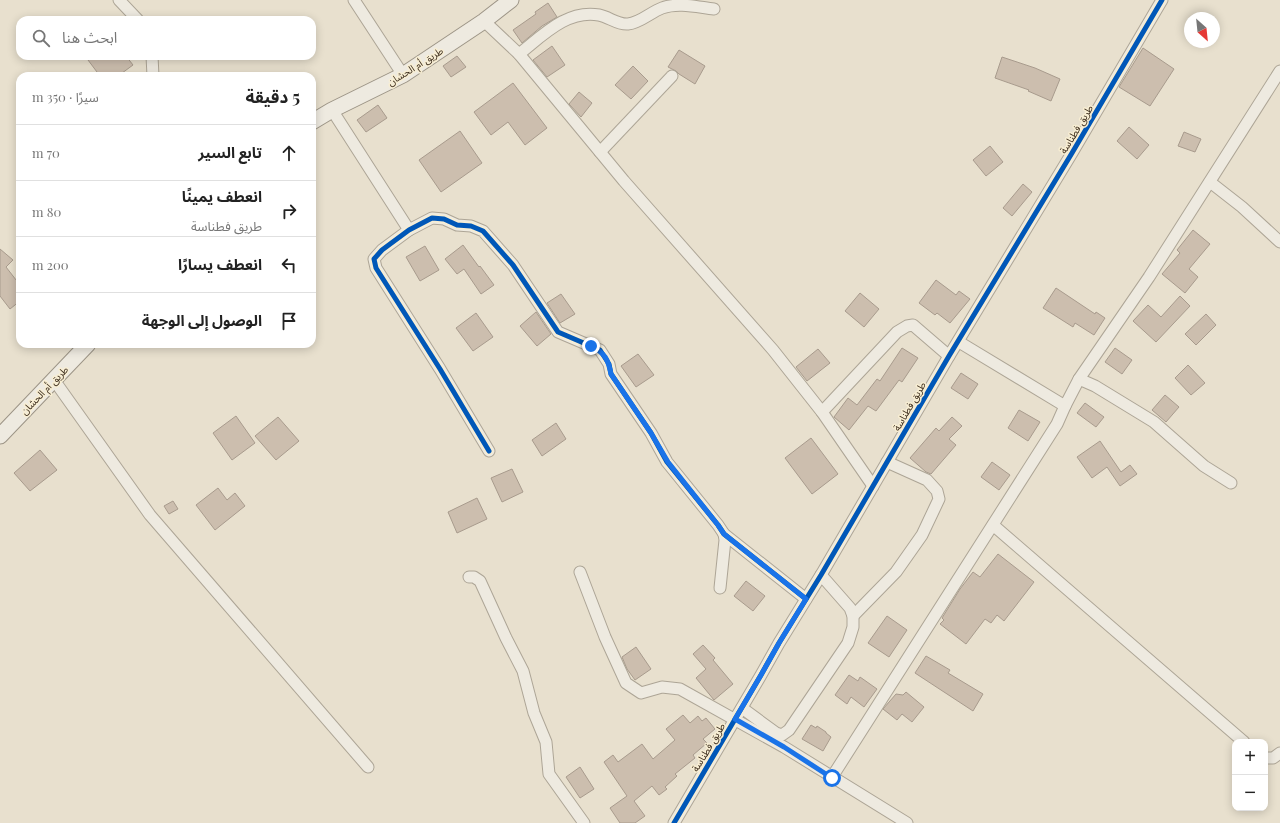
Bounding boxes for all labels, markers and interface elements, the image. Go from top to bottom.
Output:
north arrow [1184,12,1220,48]
search box [16,16,316,60]
icon: search [30,27,52,49]
text: ابحث هنا [62,27,117,47]
street label: طريق أم الحشان [384,43,447,90]
text: 5 دقيقة [245,85,300,107]
text: سيرًا · 350 m [32,88,99,105]
street label: طريق فطناسة [1056,102,1096,156]
text: تابع السير [198,142,262,162]
icon: ahead [278,142,300,164]
text: 70 m [32,144,60,161]
text: انعطف يمينًا [182,186,262,206]
icon: right [278,200,300,222]
text: 80 m [32,203,61,220]
text: طريق فطناسة [191,217,262,234]
text: انعطف يسارًا [178,254,262,274]
icon: left [278,254,300,276]
text: 200 m [32,256,69,273]
text: الوصول إلى الوجهة [142,310,262,330]
icon: arrive [278,310,300,332]
route end [582,337,600,355]
street label: طريق أم الحشان [17,362,73,419]
street label: طريق فطناسة [889,379,929,433]
street label: طريق فطناسة [688,720,728,774]
map controls [1232,739,1268,811]
button: + [1232,739,1268,775]
route start [823,769,841,787]
button: − [1232,775,1268,811]

